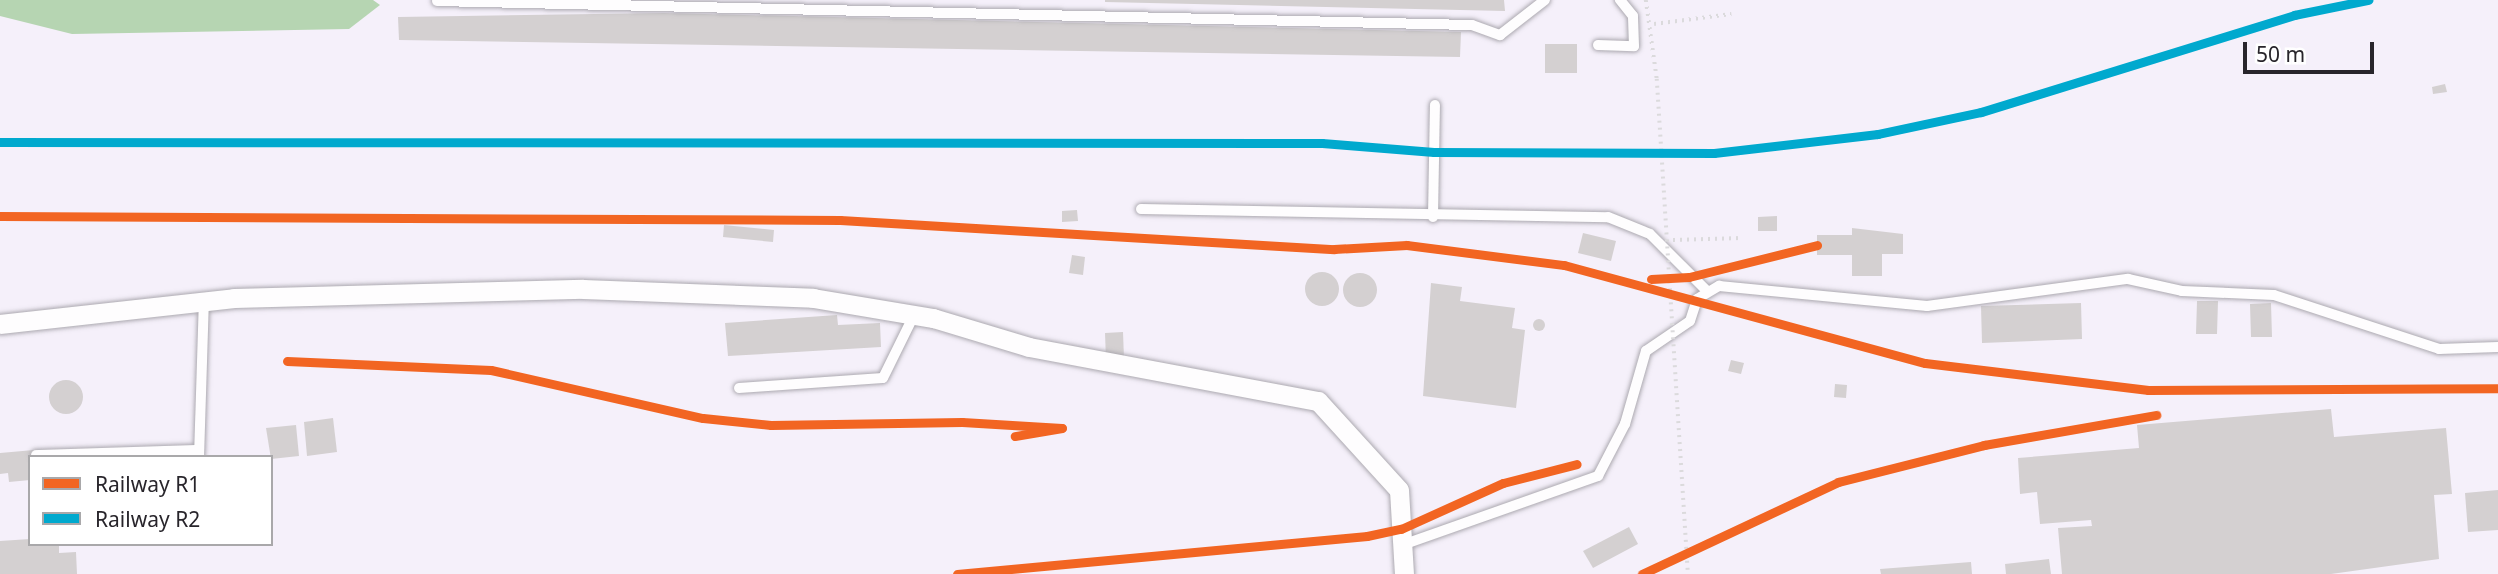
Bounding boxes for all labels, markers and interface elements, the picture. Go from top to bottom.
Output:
scale bar [2246,28,2377,72]
text: 50 m [2256,40,2305,68]
legend [28,455,273,546]
text: Railway R1 [95,470,200,498]
text: Railway R2 [95,505,200,533]

